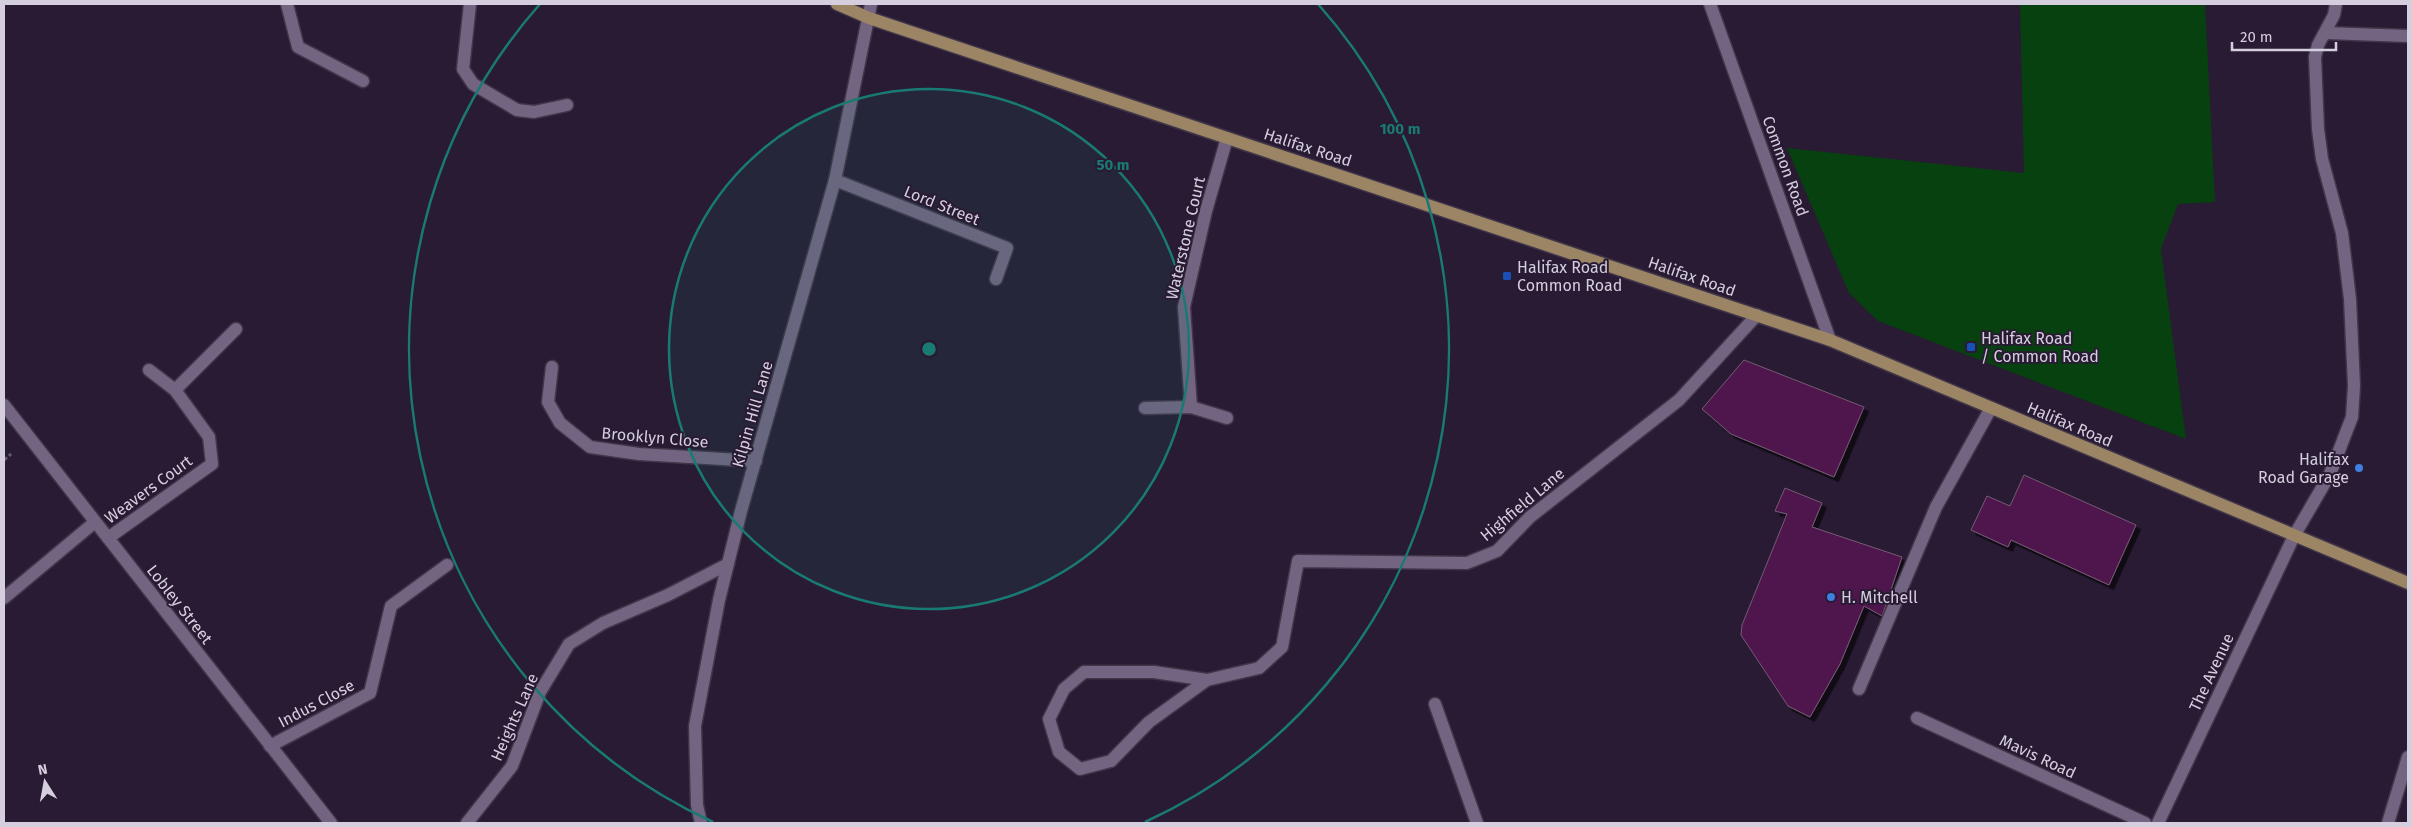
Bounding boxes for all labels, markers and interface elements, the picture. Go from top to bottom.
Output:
scale bar [2232,20,2336,52]
text: 20 m [2240,28,2273,46]
street label: Common Road [1759,113,1812,219]
text: 100 m [1380,120,1420,138]
street label: Halifax Road [1262,124,1354,171]
text: 50 m [1096,156,1130,174]
street label: Waterstone Court [1162,175,1209,301]
street label: Lord Street [901,182,983,229]
street label: Halifax Road [1646,253,1738,300]
place label: Halifax Road Common Road [1517,258,1622,295]
marker: Halifax Road Common Road [1501,270,1513,282]
place label: Halifax Road / Common Road [1981,329,2099,366]
centre of rings [920,340,938,358]
marker: Halifax Road / Common Road [1965,341,1977,353]
street label: Kilpin Hill Lane [728,359,777,470]
street label: Halifax Road [2024,398,2116,451]
street label: Brooklyn Close [601,423,709,452]
place label: Halifax Road Garage [2258,450,2349,487]
street label: Weavers Court [101,451,196,528]
marker: Halifax Road Garage [2353,462,2365,474]
street label: Highfield Lane [1476,464,1568,545]
street label: Lobley Street [143,561,217,648]
place label: H. Mitchell [1841,588,1918,607]
marker: H. Mitchell [1825,591,1837,603]
street label: The Avenue [2185,630,2238,714]
street label: Heights Lane [487,670,542,764]
street label: Indus Close [275,675,358,731]
street label: Mavis Road [1997,731,2079,782]
north arrow [20,757,70,807]
text: N [36,760,49,779]

